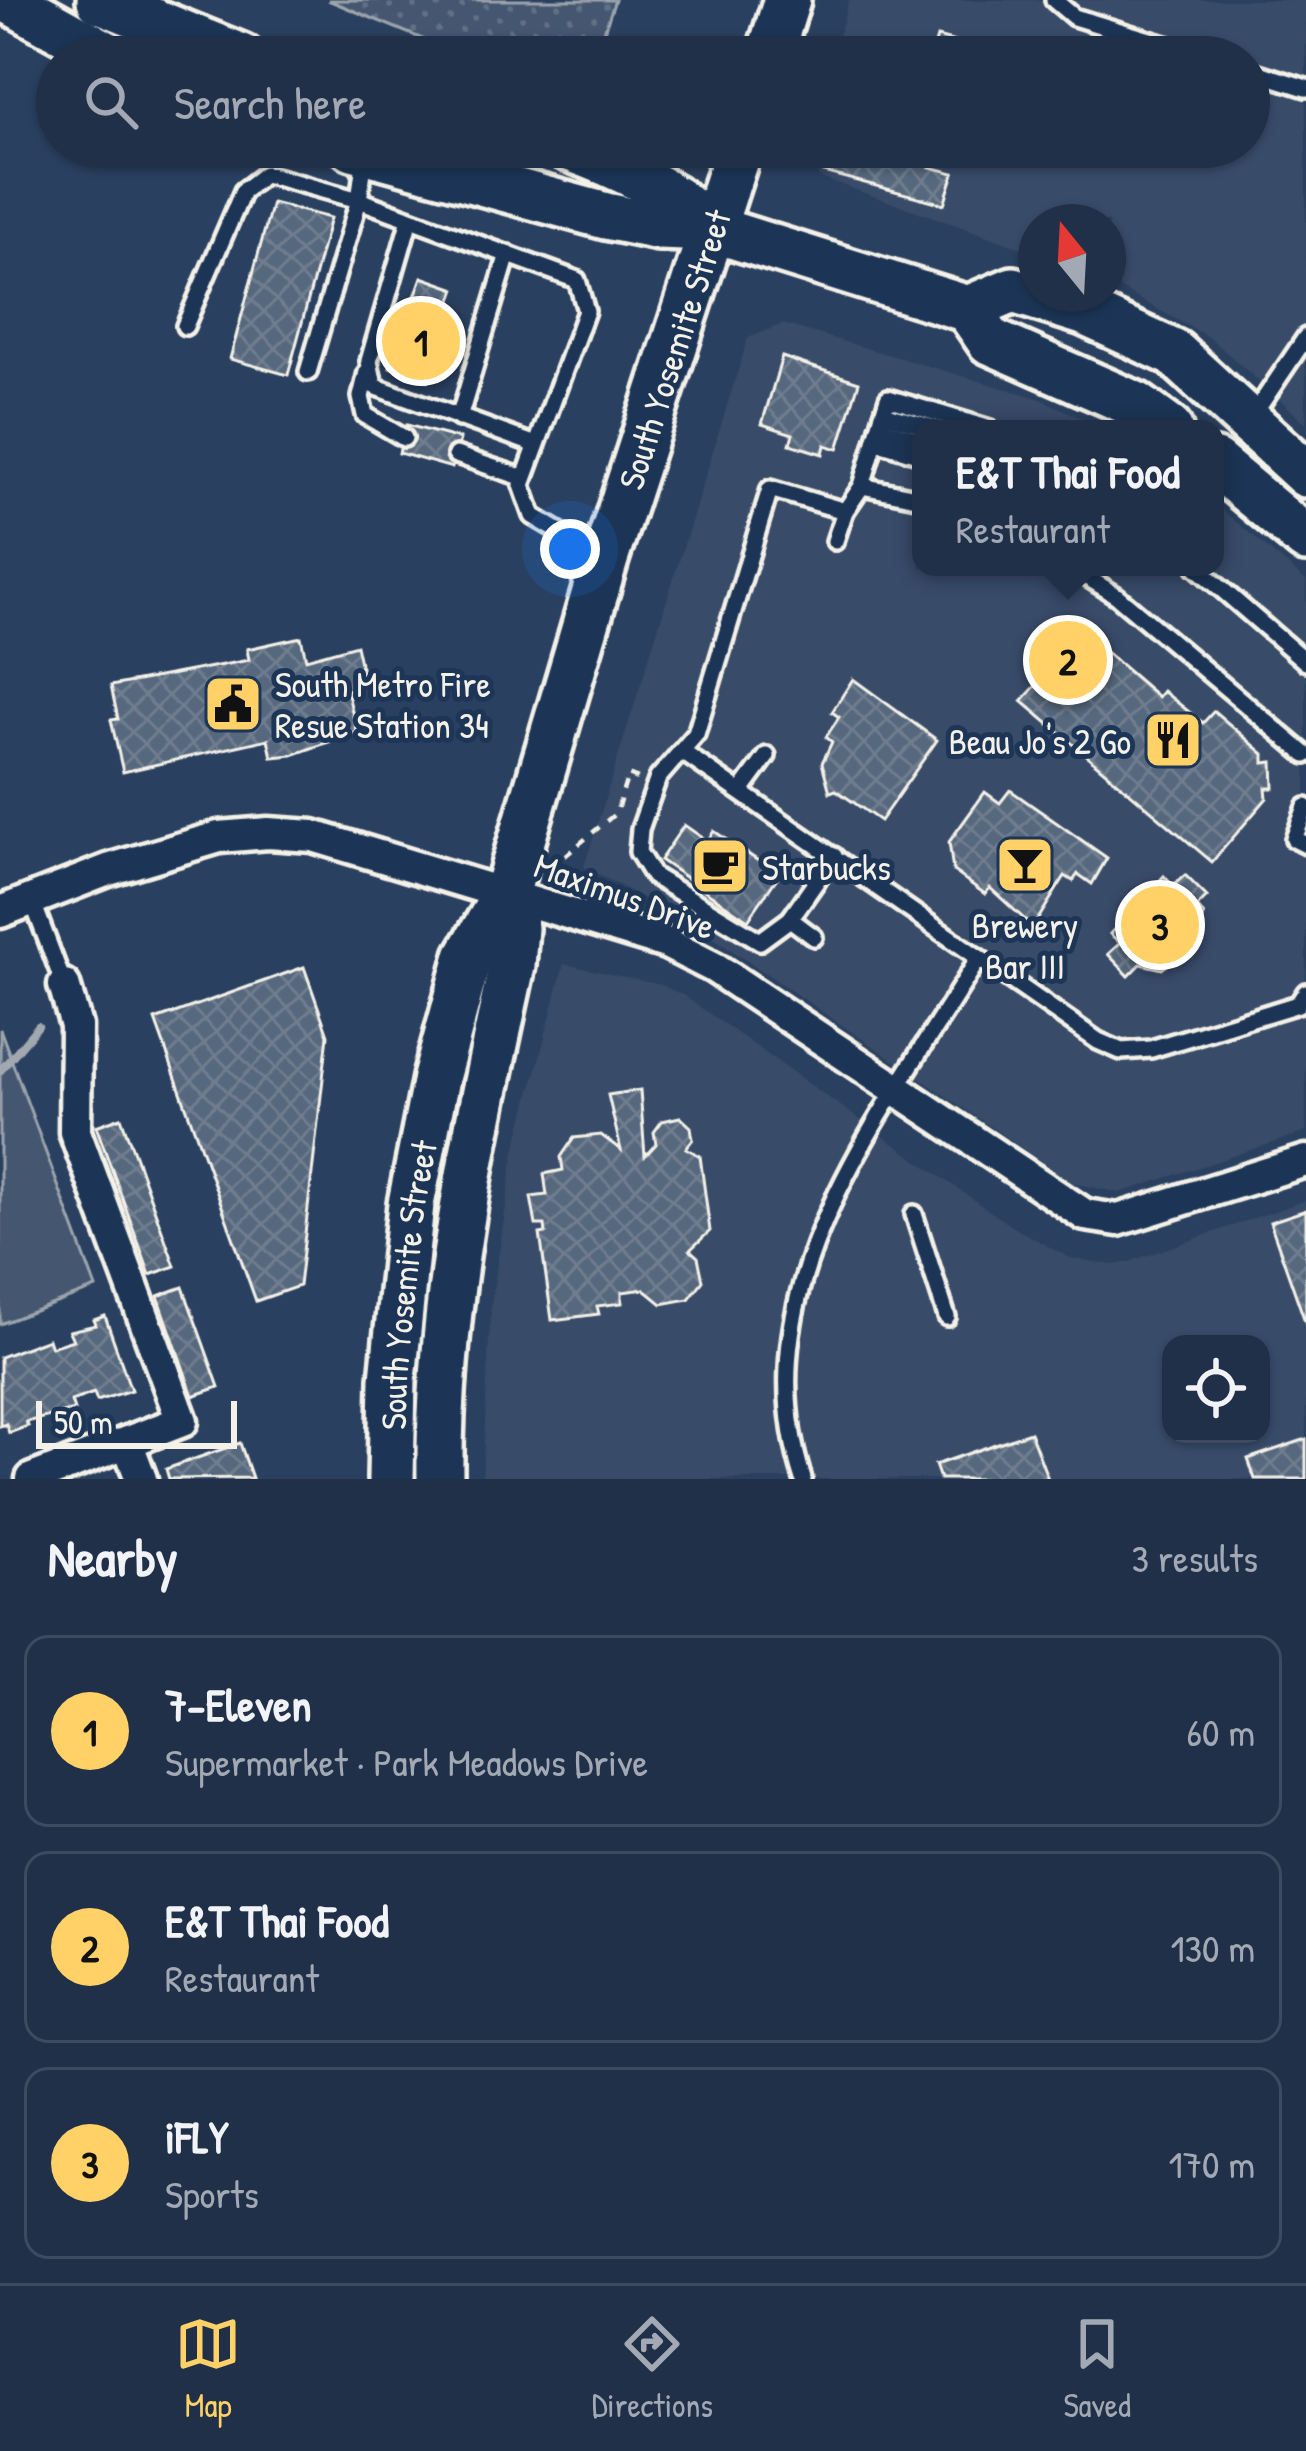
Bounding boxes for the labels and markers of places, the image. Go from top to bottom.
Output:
pin: 1 [382,296,460,386]
pin: 2 [1029,615,1107,705]
place label: South Metro Fire Resue Station 34 [275,659,491,749]
public building icon: South Metro Fire Resue Station 34 [202,673,264,735]
restaurant icon: Beau Jo's 2 Go [1142,709,1204,771]
place label: Beau Jo's 2 Go [949,716,1131,765]
bar icon: Brewery Bar III [994,834,1056,896]
cafe icon: Starbucks [689,835,751,897]
place label: Starbucks [762,842,891,891]
pin: 3 [1121,880,1199,970]
place label: Brewery Bar III [972,900,1078,990]

